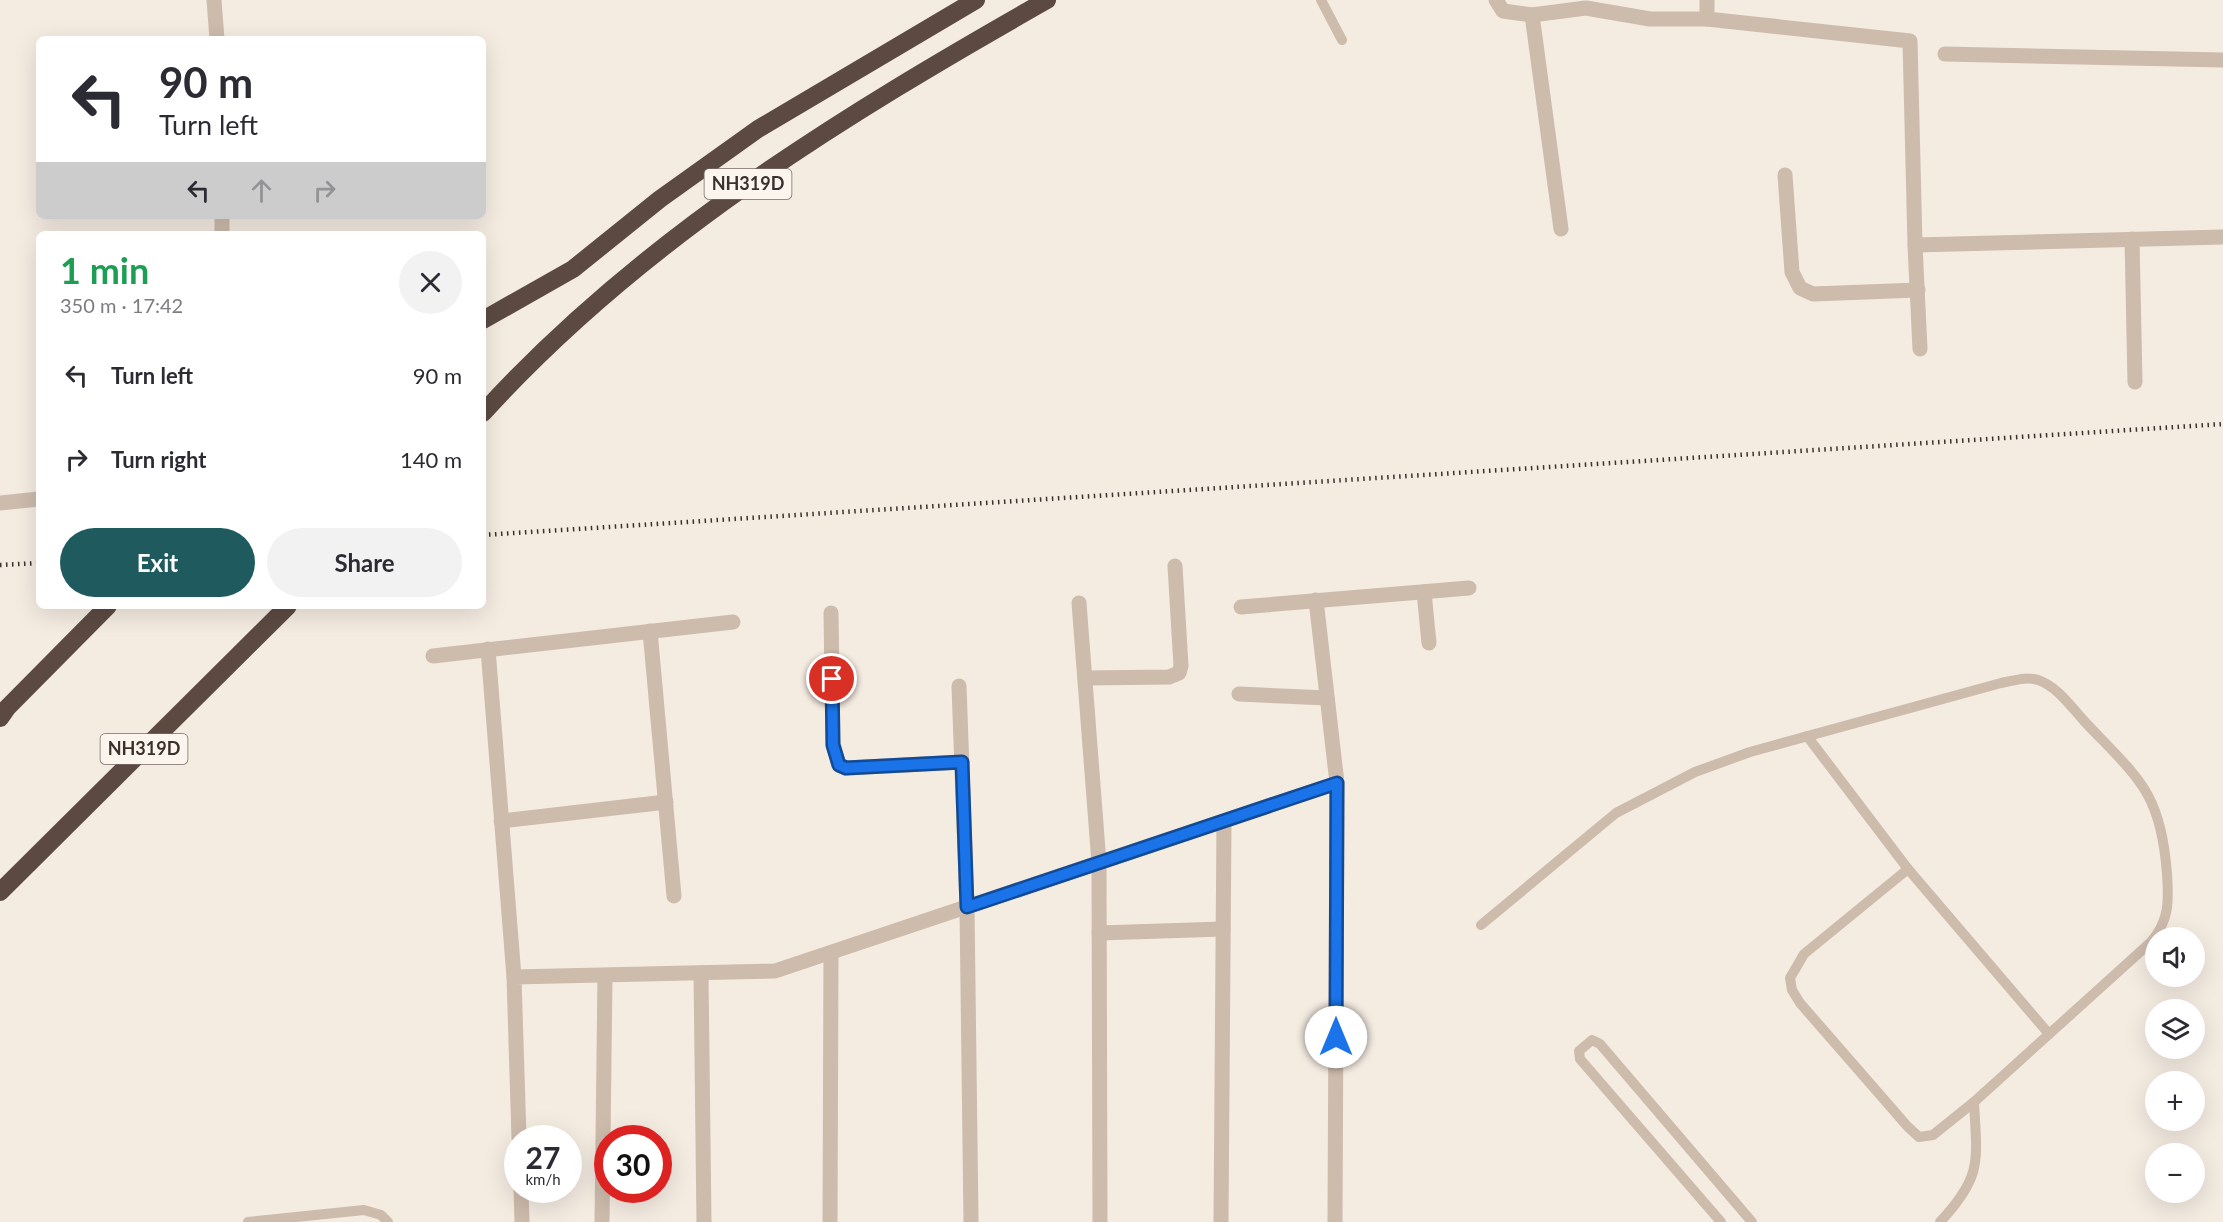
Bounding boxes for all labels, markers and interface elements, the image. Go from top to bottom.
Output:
text: 90 m [159,57,253,107]
icon: left [60,60,138,138]
text: Turn left [159,108,258,141]
road number: NH319D [704,169,792,199]
icon: left [182,174,215,207]
icon: ahead [245,174,278,207]
icon: right [308,174,341,207]
text: 1 min [60,248,149,292]
button: close [399,251,462,314]
text: 350 m · 17:42 [60,293,183,317]
icon: left [60,359,93,392]
text: Turn left [111,362,193,389]
text: 90 m [413,362,462,389]
icon: right [60,443,93,476]
text: Turn right [111,446,206,473]
text: 140 m [400,446,462,473]
button: Exit [60,528,255,597]
button: Share [267,528,462,597]
pin [806,653,857,704]
icon: arrive [815,662,848,695]
road number: NH319D [100,734,188,764]
map controls [2145,927,2205,1203]
button: sound [2145,927,2205,987]
button: layers [2145,999,2205,1059]
position arrow [1304,1005,1368,1069]
button: + [2145,1071,2205,1131]
speed limit sign: 30 [594,1125,672,1203]
text: 27 [526,1139,560,1175]
button: − [2145,1143,2205,1203]
text: km/h [525,1170,561,1188]

